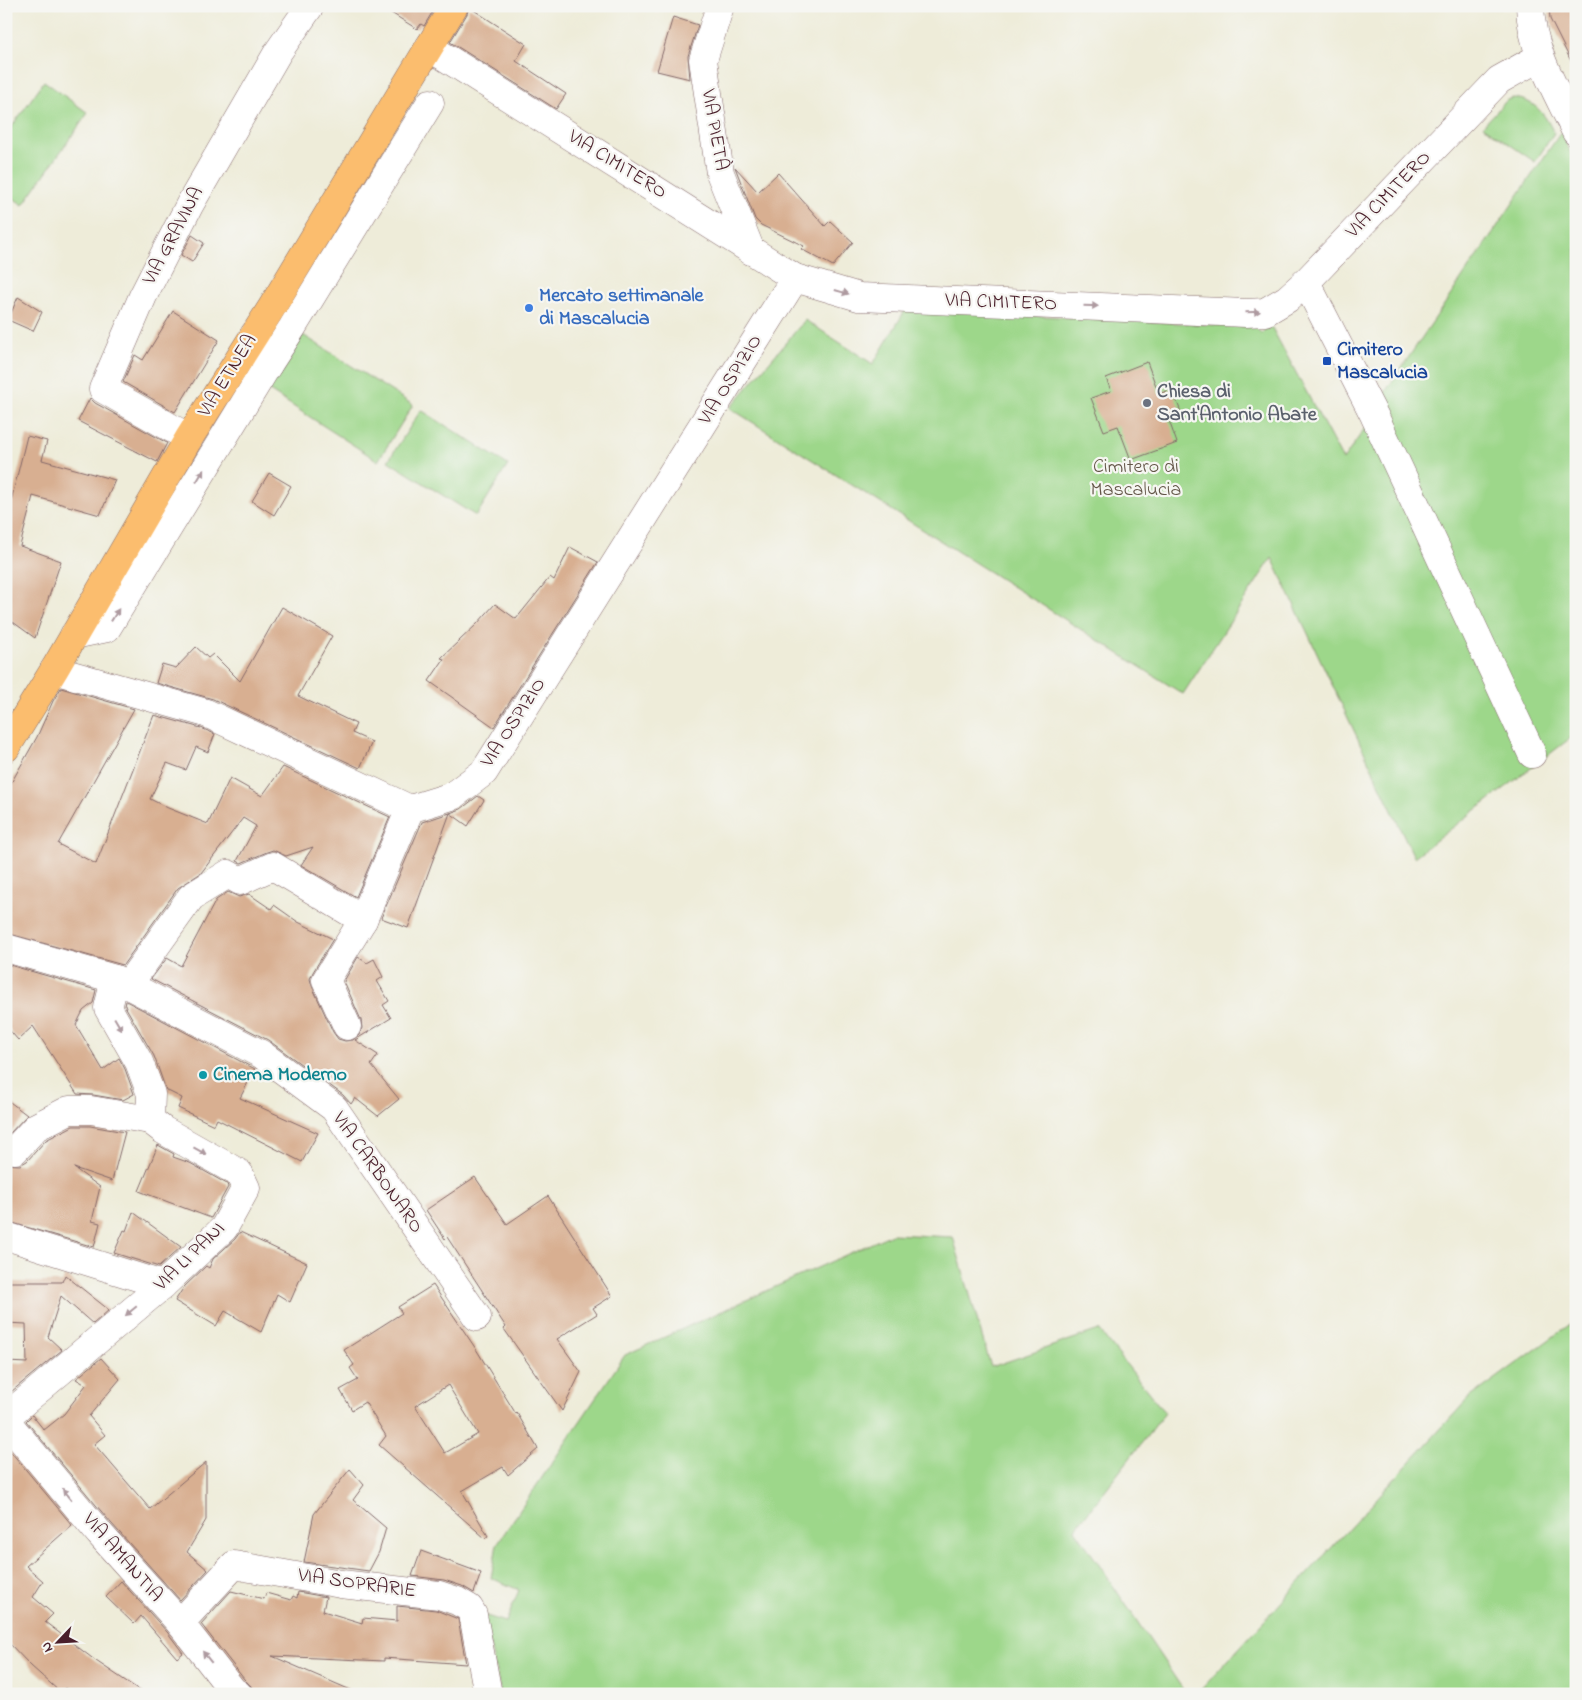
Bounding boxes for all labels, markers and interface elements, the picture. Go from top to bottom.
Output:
street label: VIA PIETÀ [692,86,735,173]
street label: VIA CIMITERO [561,123,672,207]
street label: VIA CIMITERO [1339,145,1438,246]
street label: VIA GRAVINA [136,182,212,291]
place label: Mercato settimanale di Mascalucia [539,282,705,334]
street label: VIA CIMITERO [944,287,1057,319]
one-way arrow [834,288,849,296]
marker: Mercato settimanale di Mascalucia [523,302,535,314]
one-way arrow [1083,303,1099,311]
one-way arrow [1245,308,1261,316]
street label: VIA ETNEA [191,329,265,424]
street label: VIA OSPIZIO [691,329,770,432]
place label: Cimitero Mascalucia [1337,336,1428,388]
marker: Cimitero Mascalucia [1321,355,1333,367]
place label: Chiesa di Sant'Antonio Abate [1157,378,1318,430]
marker: Chiesa di Sant'Antonio Abate [1141,397,1153,409]
park label: Cimitero di Mascalucia [1091,453,1181,505]
one-way arrow [196,470,205,483]
one-way arrow [111,608,120,622]
street label: VIA OSPIZIO [474,672,554,774]
one-way arrow [113,1018,122,1031]
place label: Cinema Moderno [213,1061,347,1090]
marker: Cinema Moderno [197,1069,209,1081]
street label: VIA CARBONARO [324,1105,430,1240]
one-way arrow [193,1146,207,1155]
street label: VIA LI PANI [147,1216,232,1299]
one-way arrow [125,1306,138,1317]
one-way arrow [61,1488,72,1501]
street label: VIA AMANTIA [74,1506,169,1609]
street label: VIA SOPRARIE [295,1561,418,1607]
north arrow [32,1618,82,1668]
text: N [36,1638,59,1656]
one-way arrow [201,1651,212,1664]

